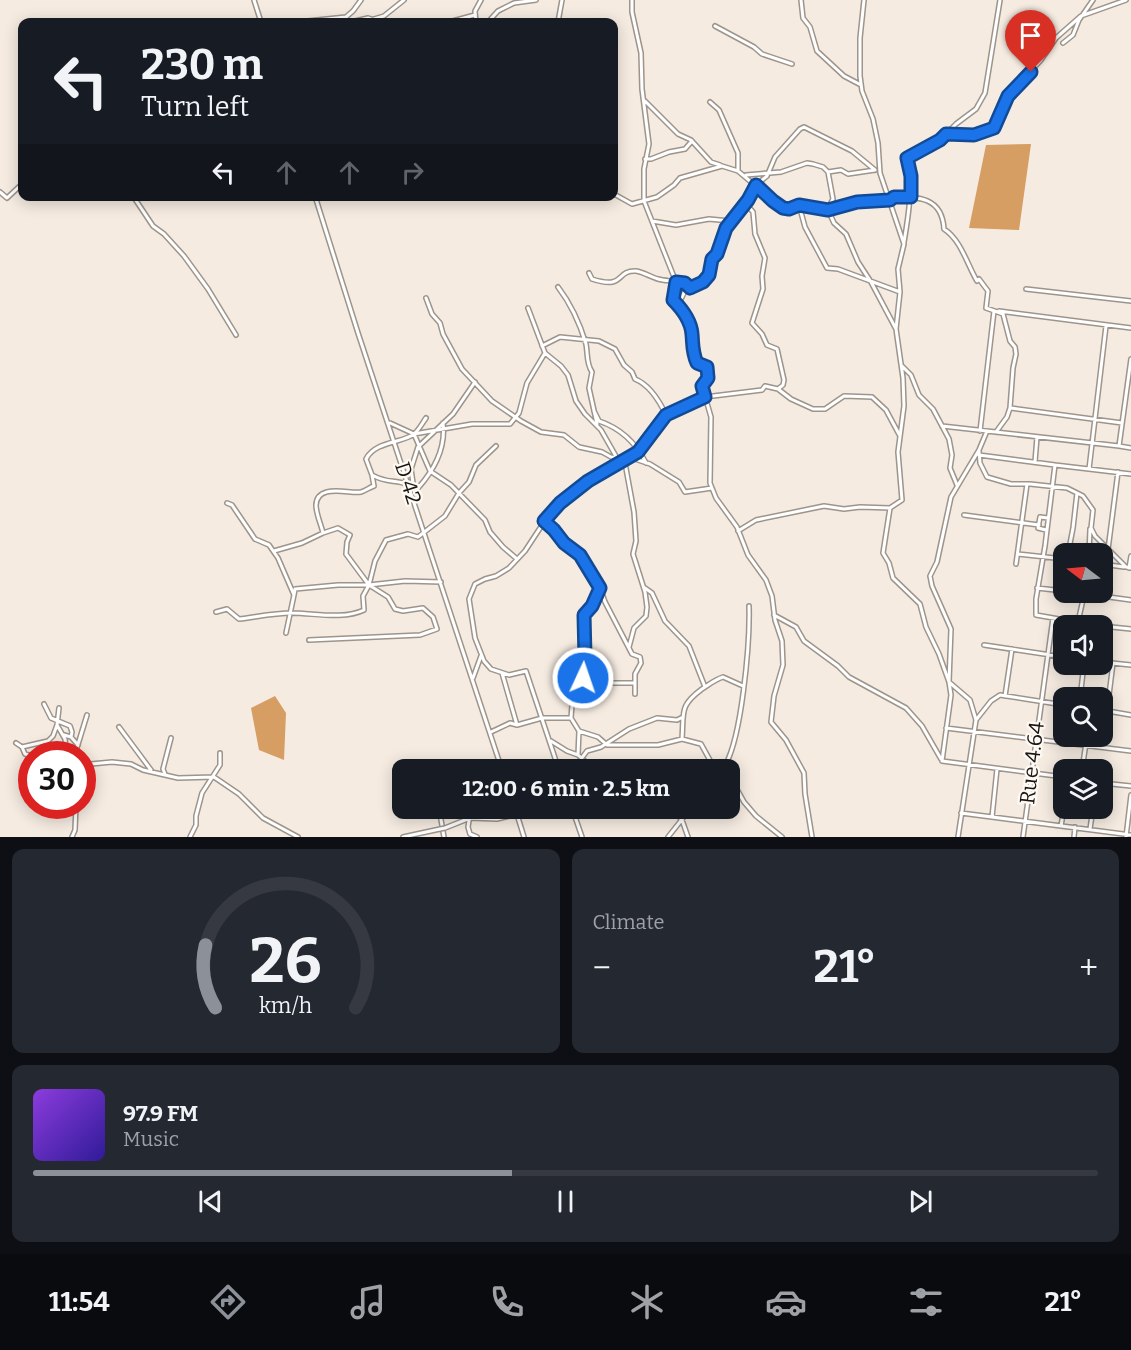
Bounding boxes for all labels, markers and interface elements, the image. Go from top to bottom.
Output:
pin [1005,10,1056,72]
icon: arrive [1014,19,1047,52]
text: 230 m [141,40,263,90]
icon: left [42,42,120,120]
text: Turn left [141,91,249,123]
icon: left [207,156,240,189]
icon: ahead [270,156,303,189]
icon: ahead [333,156,366,189]
icon: right [396,156,429,189]
street label: D 42 [389,459,427,507]
north arrow [1053,543,1113,603]
map controls [1053,543,1113,819]
button: sound [1053,615,1113,675]
position arrow [551,646,615,710]
button: search [1053,687,1113,747]
street label: Rue 4.64 [1014,720,1050,806]
speed limit sign: 30 [18,741,96,819]
button: layers [1053,759,1113,819]
text: 12:00 · 6 min · 2.5 km [462,775,670,802]
text: Climate [593,910,664,934]
text: 26 [250,924,322,999]
text: 21° [814,940,876,994]
text: − [593,948,611,988]
text: + [1079,948,1098,988]
text: km/h [259,993,312,1019]
text: 97.9 FM [123,1100,198,1127]
text: Music [123,1127,179,1151]
icon: previous [194,1185,227,1218]
icon: pause [549,1185,582,1218]
icon: next [904,1185,937,1218]
icon: directions [207,1281,249,1323]
icon: music [347,1281,389,1323]
icon: phone [486,1281,528,1323]
icon: climate [626,1281,668,1323]
icon: car [765,1281,807,1323]
icon: filters [905,1281,947,1323]
text: 11:54 [49,1286,110,1318]
text: 21° [1045,1286,1082,1318]

